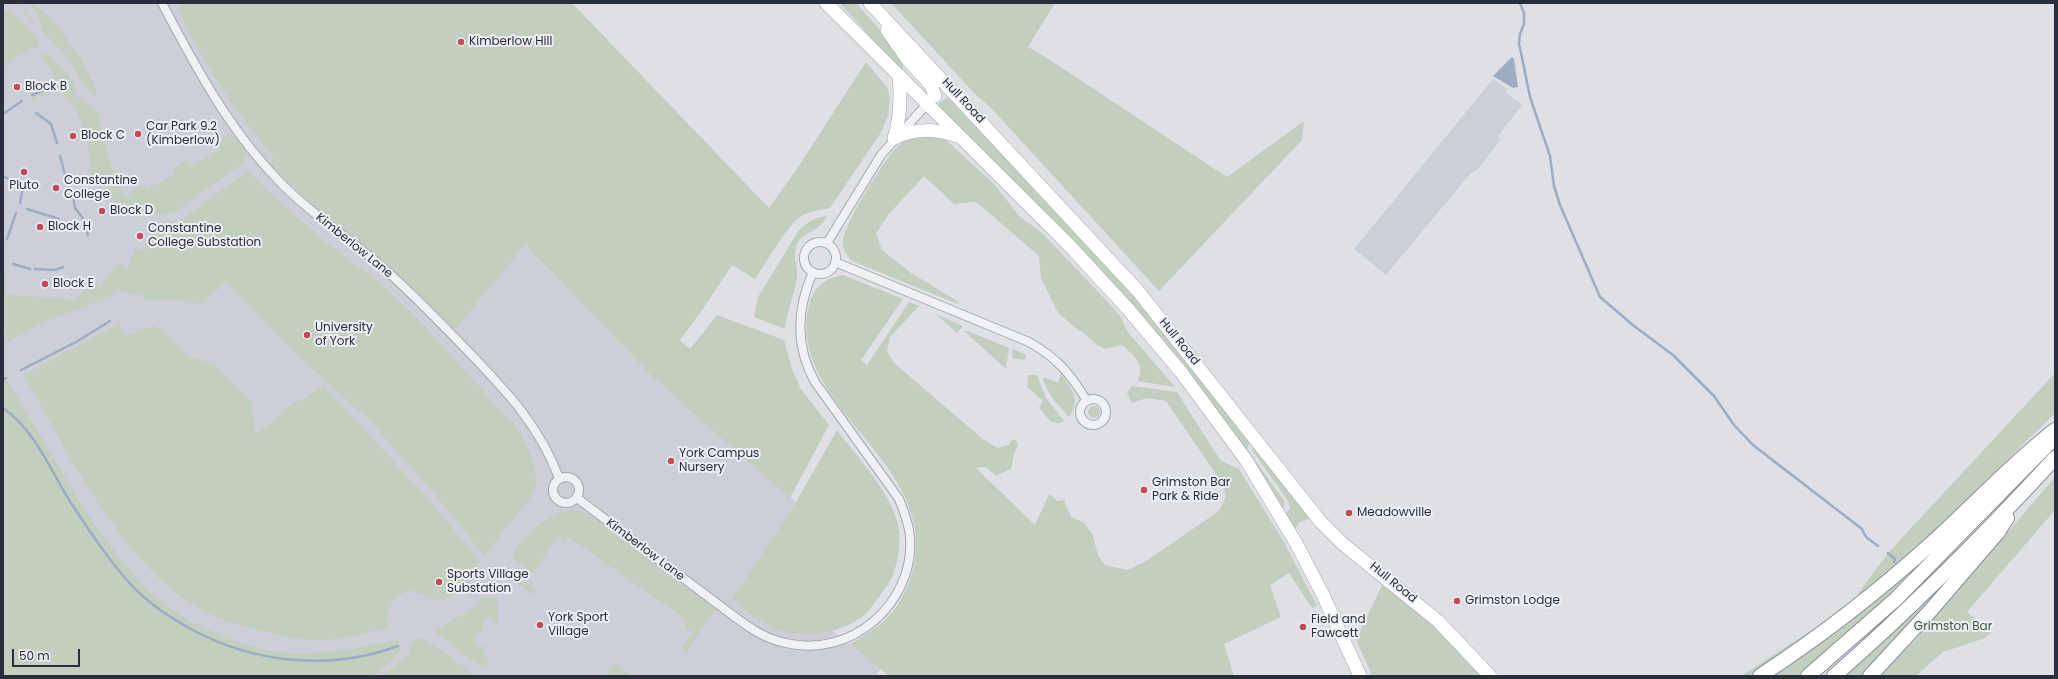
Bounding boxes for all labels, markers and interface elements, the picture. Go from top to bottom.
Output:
place label: Kimberlow Hill [469,35,552,49]
marker: Kimberlow Hill [456,37,466,47]
street label: Hull Road [939,76,987,126]
place label: Block B [25,80,67,94]
marker: Block B [12,82,22,92]
place label: Car Park 9.2 (Kimberlow) [146,120,220,148]
place label: Block C [81,129,125,143]
marker: Car Park 9.2 (Kimberlow) [133,129,143,139]
marker: Block C [68,131,78,141]
marker: Pluto [19,167,29,177]
place label: Constantine College [64,174,137,202]
place label: Pluto [9,179,39,193]
marker: Constantine College [51,183,61,193]
place label: Block D [110,204,153,218]
marker: Block D [97,206,107,216]
street label: Kimberlow Lane [313,211,395,281]
place label: Block H [48,220,91,234]
marker: Block H [35,222,45,232]
place label: Constantine College Substation [148,222,261,250]
marker: Constantine College Substation [135,231,145,241]
place label: Block E [53,277,94,291]
marker: Block E [40,279,50,289]
street label: Hull Road [1156,316,1202,368]
place label: University of York [315,321,373,349]
marker: University of York [302,330,312,340]
place label: York Campus Nursery [679,447,759,475]
marker: York Campus Nursery [666,456,676,466]
place label: Grimston Bar Park & Ride [1152,476,1230,504]
marker: Grimston Bar Park & Ride [1139,485,1149,495]
place label: Meadowville [1357,506,1432,520]
marker: Meadowville [1344,508,1354,518]
street label: Kimberlow Lane [603,516,687,584]
street label: Hull Road [1367,560,1419,606]
place label: Sports Village Substation [447,568,529,596]
marker: Sports Village Substation [434,577,444,587]
place label: Grimston Lodge [1465,594,1560,608]
marker: Grimston Lodge [1452,596,1462,606]
place label: York Sport Village [548,611,608,639]
place label: Field and Fawcett [1311,613,1366,641]
marker: York Sport Village [535,620,545,630]
park label: Grimston Bar [1914,620,1992,634]
marker: Field and Fawcett [1298,622,1308,632]
scale bar [14,641,82,667]
text: 50 m [19,647,50,664]

